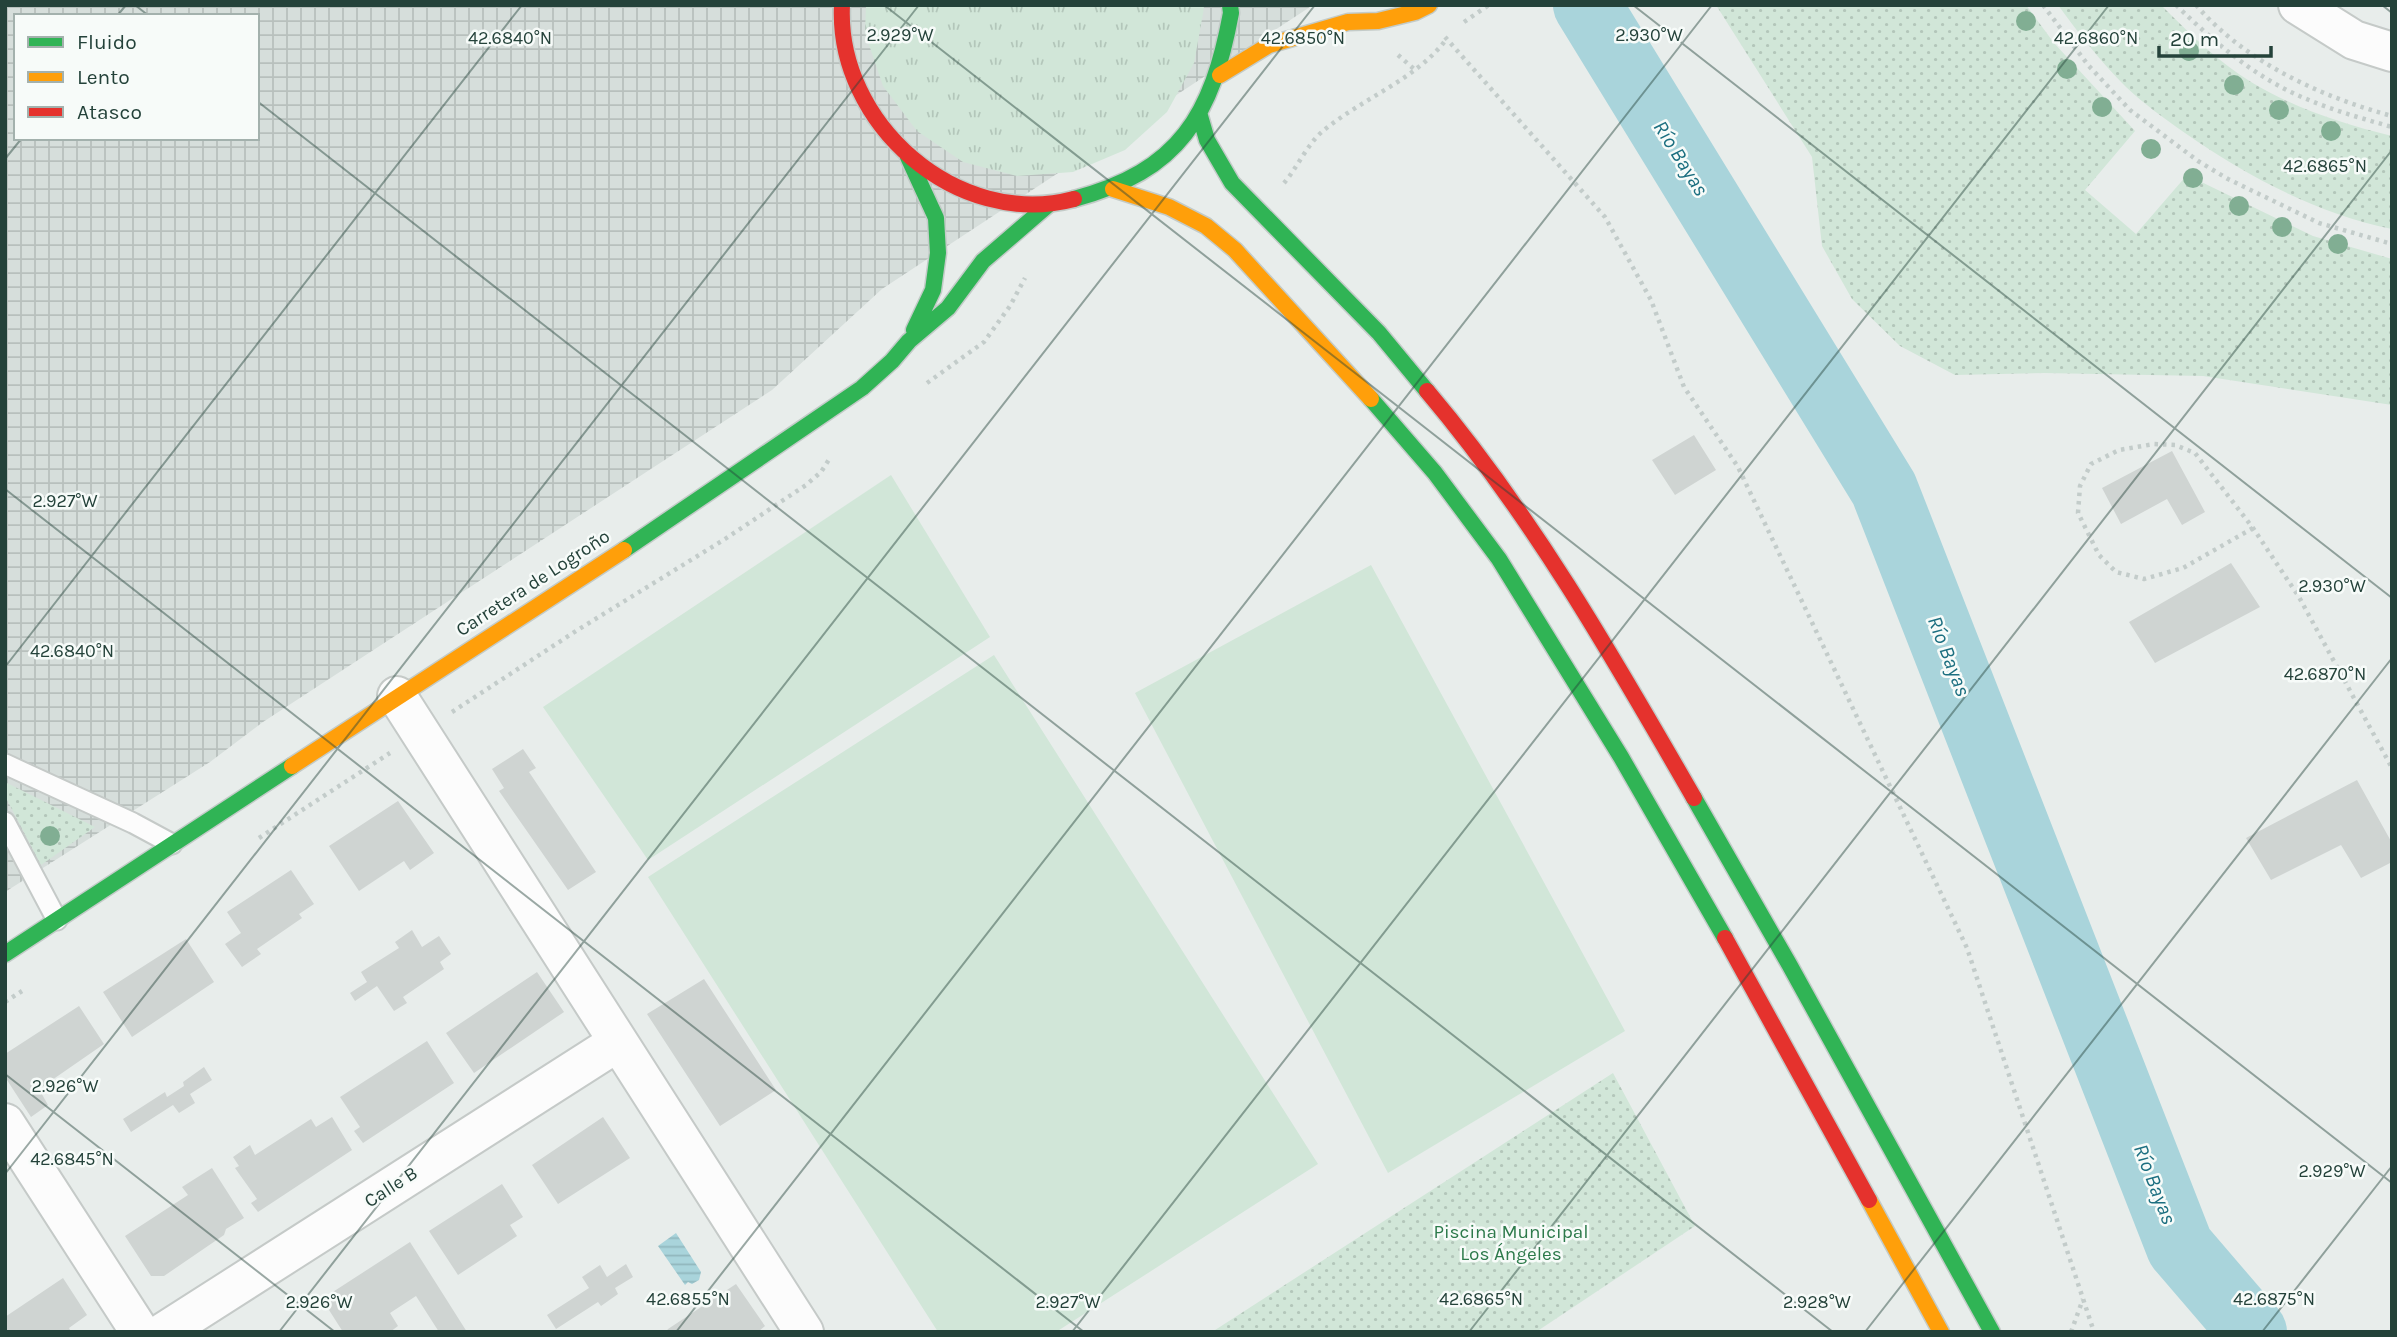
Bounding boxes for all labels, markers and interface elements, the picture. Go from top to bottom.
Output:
legend [14,14,259,140]
scale bar [2159,14,2271,58]
text: 2.929°W [866,24,934,46]
text: 2.930°W [1615,24,1683,46]
text: 42.6840°N [468,27,552,49]
text: 42.6850°N [1261,27,1345,49]
text: 42.6860°N [2054,27,2138,49]
text: 20 m [2170,27,2219,51]
text: Fluido [77,30,137,54]
text: Lento [77,65,130,89]
text: Atasco [77,100,142,124]
water label: Río Bayas [1649,116,1713,200]
text: 42.6865°N [2283,155,2367,177]
text: 2.927°W [32,490,98,512]
street label: Carretera de Logroño [452,525,614,641]
text: 2.930°W [2298,575,2366,597]
water label: Río Bayas [1923,612,1975,700]
text: 42.6840°N [30,640,114,662]
text: 42.6870°N [2284,663,2366,685]
text: 2.926°W [31,1075,99,1097]
water label: Río Bayas [2129,1140,2181,1228]
text: 42.6845°N [30,1148,114,1170]
text: 2.929°W [2298,1160,2366,1182]
street label: Calle B [360,1162,422,1212]
park label: Piscina Municipal Los Ángeles [1433,1221,1589,1265]
text: 42.6855°N [646,1288,730,1310]
text: 42.6865°N [1439,1288,1523,1310]
text: 42.6875°N [2233,1288,2315,1310]
text: 2.926°W [285,1291,353,1313]
text: 2.927°W [1035,1291,1101,1313]
text: 2.928°W [1783,1291,1851,1313]

